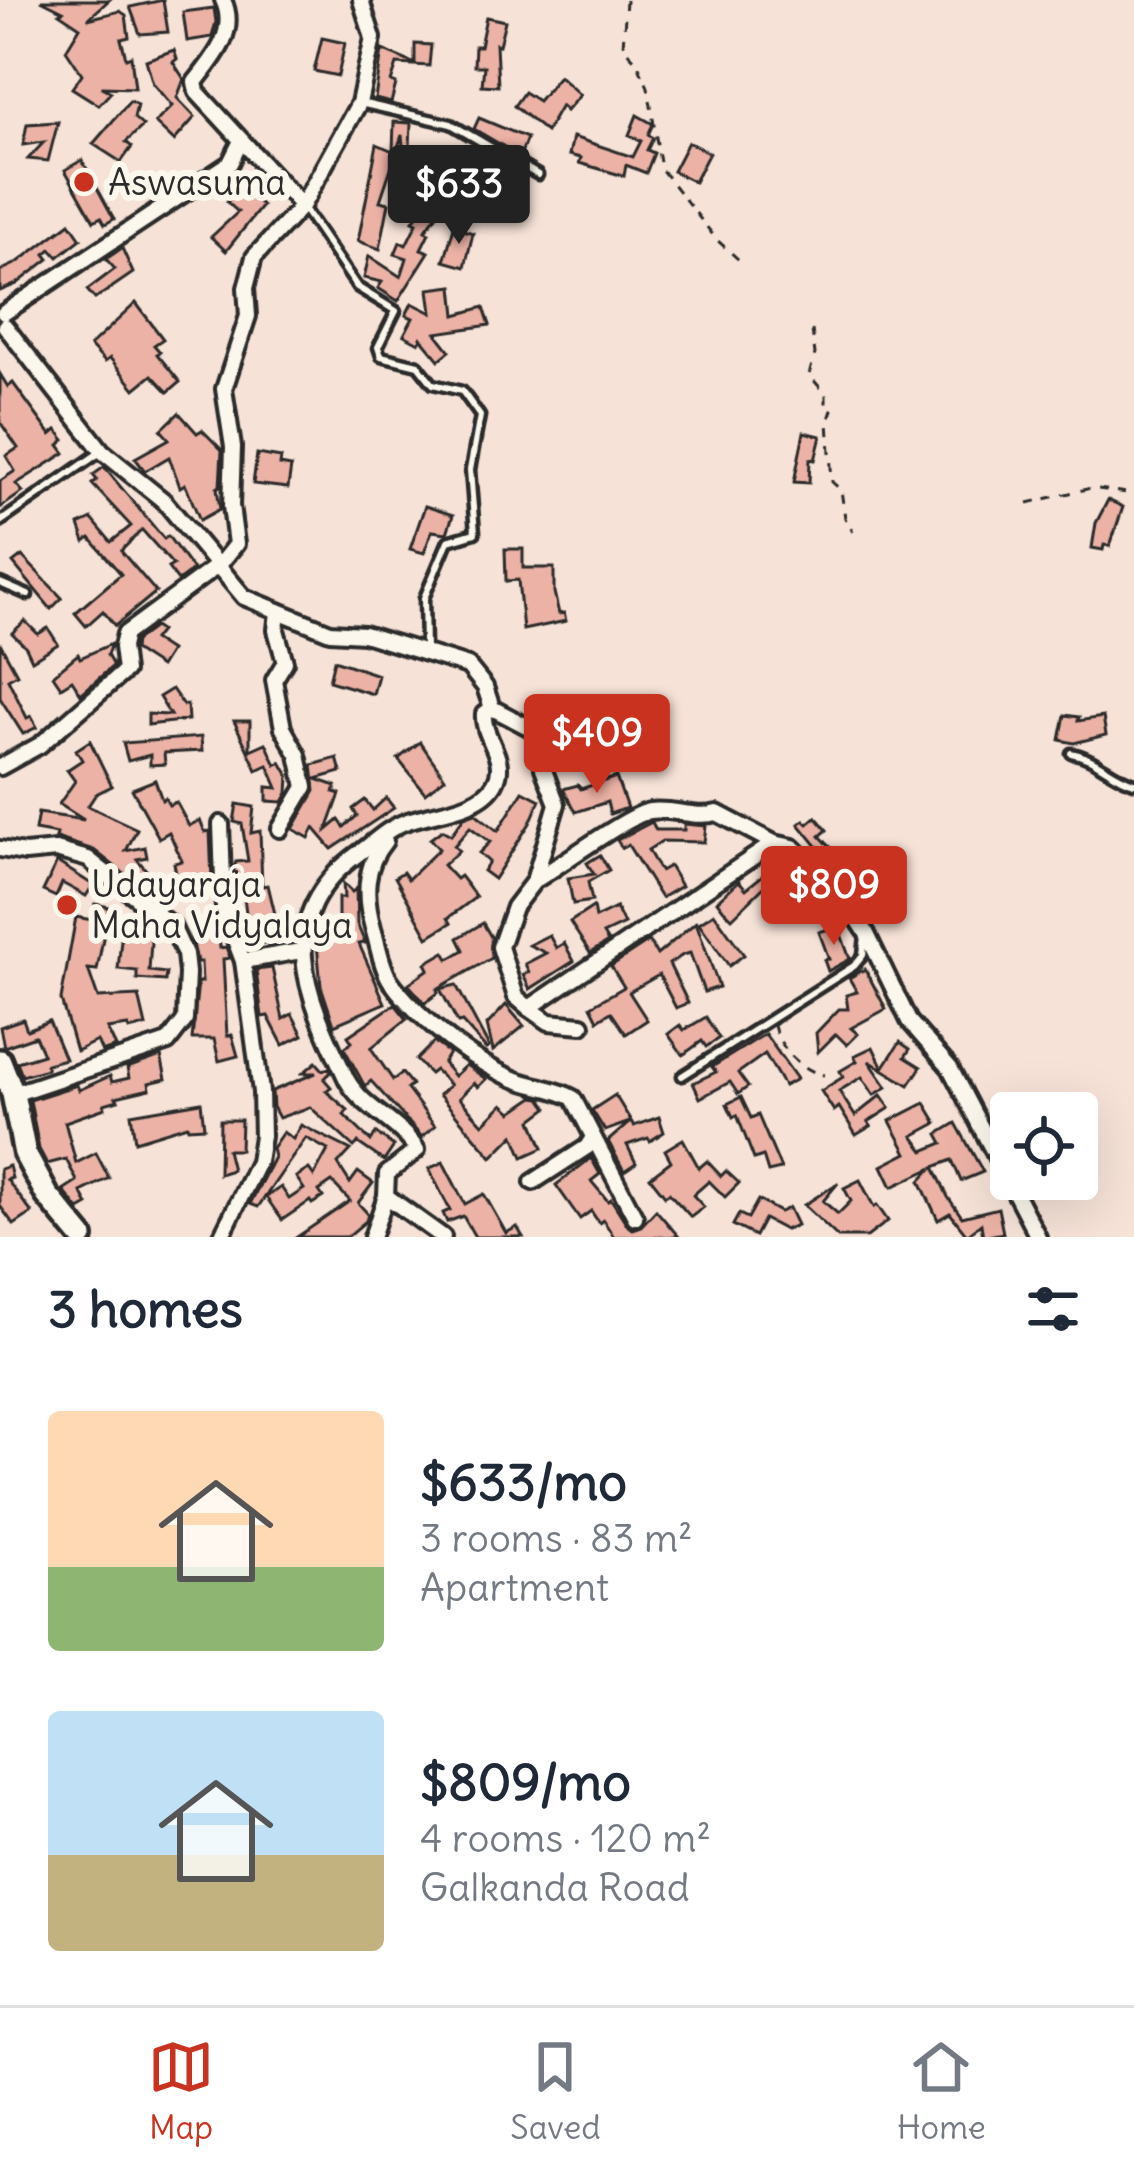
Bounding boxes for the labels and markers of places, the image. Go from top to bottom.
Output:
pin: $633 [388,145,530,247]
place label: Aswasuma [108,160,286,205]
marker: Aswasuma [71,169,97,195]
pin: $409 [526,694,668,796]
pin: $809 [763,846,905,948]
place label: Udayaraja Maha Vidyalaya [91,862,353,948]
marker: Udayaraja Maha Vidyalaya [54,892,80,918]

